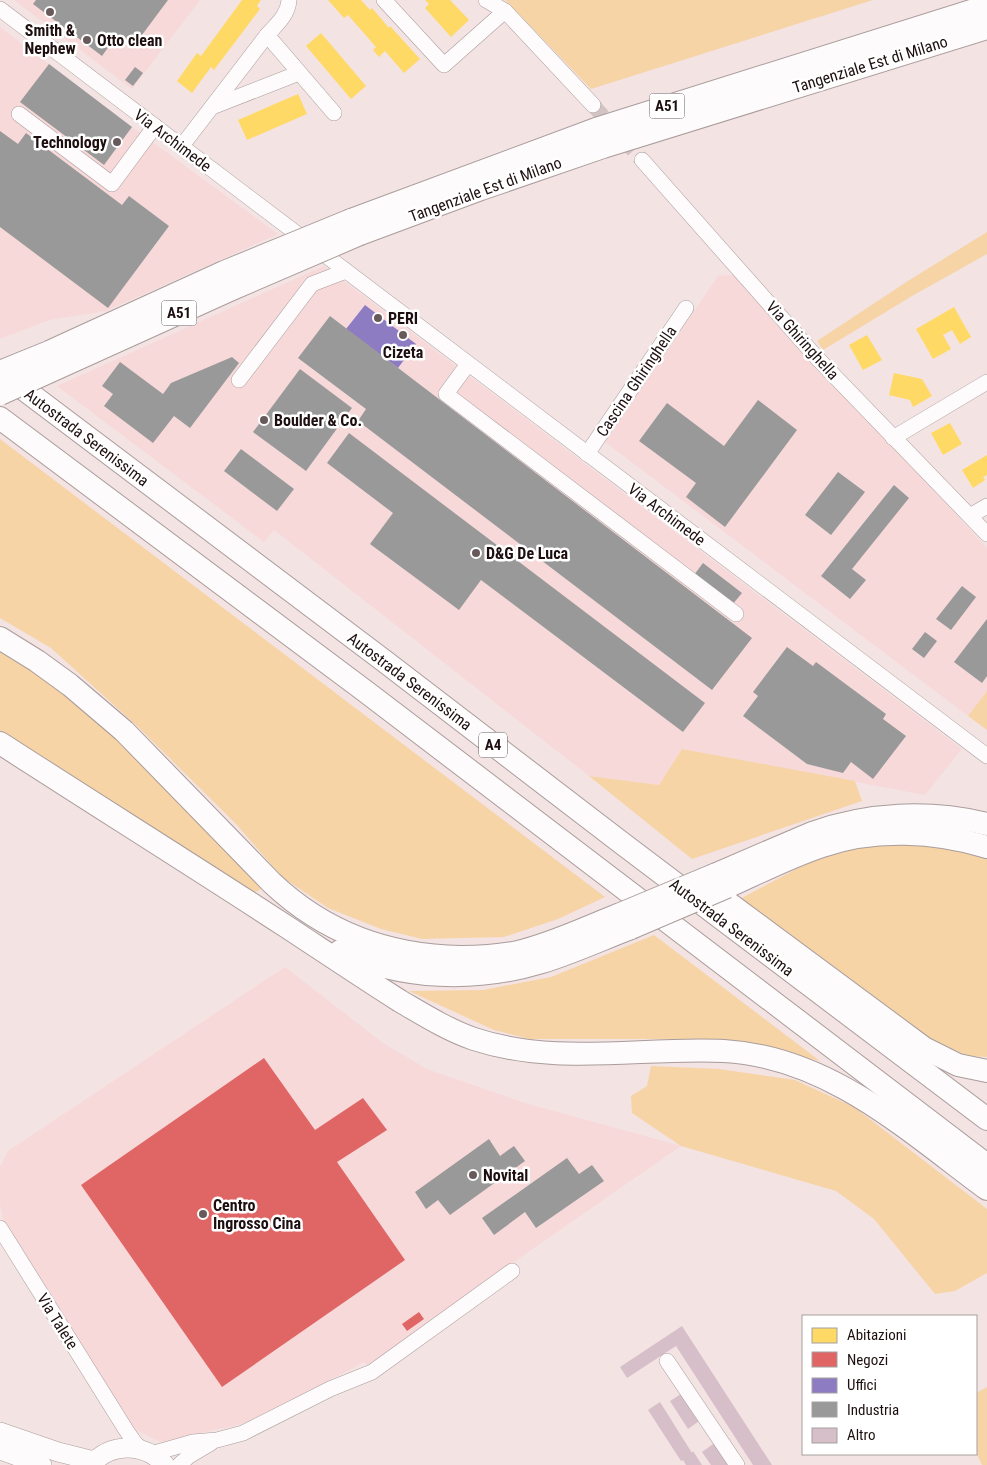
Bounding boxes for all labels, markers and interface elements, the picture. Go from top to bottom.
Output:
marker: Smith & Nephew [44,6,56,18]
place label: Smith & Nephew [24,21,76,58]
place label: Otto clean [97,31,162,50]
street label: Tangenziale Est di Milano [790,32,950,97]
marker: Otto clean [81,34,93,46]
road number: A51 [650,94,684,118]
street label: Via Archimede [130,105,215,176]
place label: Technology [33,133,107,152]
marker: Technology [111,136,123,148]
street label: Tangenziale Est di Milano [406,153,564,226]
street label: Via Ghiringhella [762,297,843,384]
road number: A51 [162,300,196,326]
place label: PERI [388,309,418,328]
marker: PERI [372,312,384,324]
street label: Cascina Ghiringhella [592,322,680,440]
marker: Cizeta [397,329,409,341]
place label: Cizeta [383,343,424,362]
street label: Autostrada Serenissima [21,385,152,490]
place label: Boulder & Co. [274,411,362,430]
marker: Boulder & Co. [258,414,270,426]
street label: Via Archimede [624,479,709,550]
place label: D&G De Luca [486,544,569,563]
marker: D&G De Luca [470,547,482,559]
street label: Autostrada Serenissima [344,629,475,734]
road number: A4 [479,732,507,758]
street label: Autostrada Serenissima [666,875,797,980]
place label: Novital [483,1166,528,1185]
marker: Novital [467,1169,479,1181]
place label: Centro Ingrosso Cina [213,1196,301,1233]
marker: Centro Ingrosso Cina [197,1208,209,1220]
street label: Via Talete [33,1290,82,1353]
legend [802,1315,977,1455]
text: Abitazioni [847,1326,906,1344]
text: Negozi [847,1351,888,1369]
text: Uffici [847,1376,877,1394]
text: Industria [847,1401,899,1419]
text: Altro [847,1426,875,1444]

